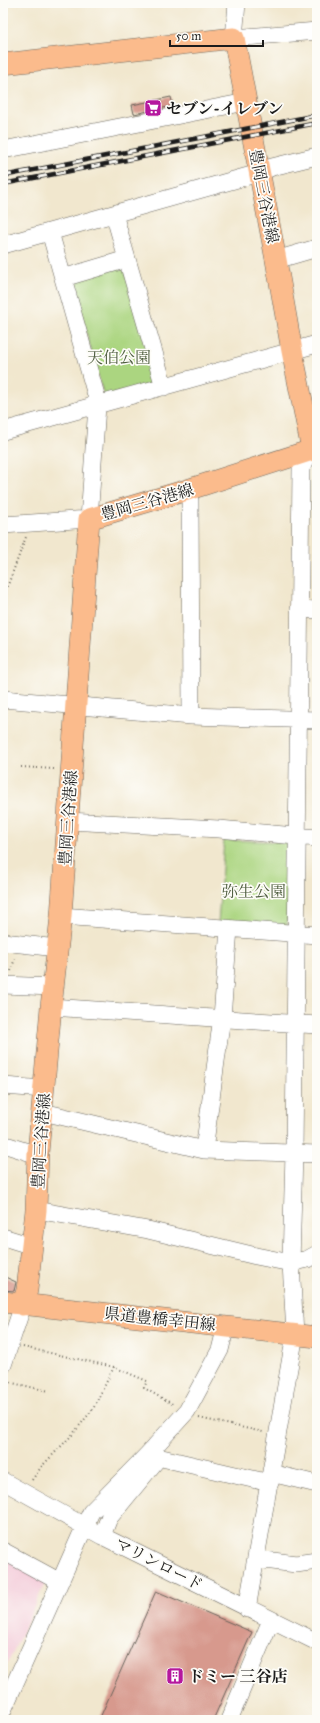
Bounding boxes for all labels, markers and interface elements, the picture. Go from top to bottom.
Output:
scale bar [170,22,263,48]
text: 50 m [176,29,201,43]
supermarket icon: セブン-イレブン [143,98,163,118]
place label: セブン-イレブン [166,99,283,118]
street label: 豊岡三谷港線 [246,147,282,245]
park label: 天伯公園 [87,348,151,367]
street label: 豊岡三谷港線 [98,480,196,524]
street label: 豊岡三谷港線 [55,769,81,867]
park label: 弥生公園 [222,882,286,901]
street label: 豊岡三谷港線 [28,1092,54,1190]
street label: 県道豊橋幸田線 [103,1304,217,1334]
street label: マリンロード [112,1534,206,1594]
building icon: ドミー 三谷店 [165,1666,185,1686]
place label: ドミー 三谷店 [188,1667,287,1686]

